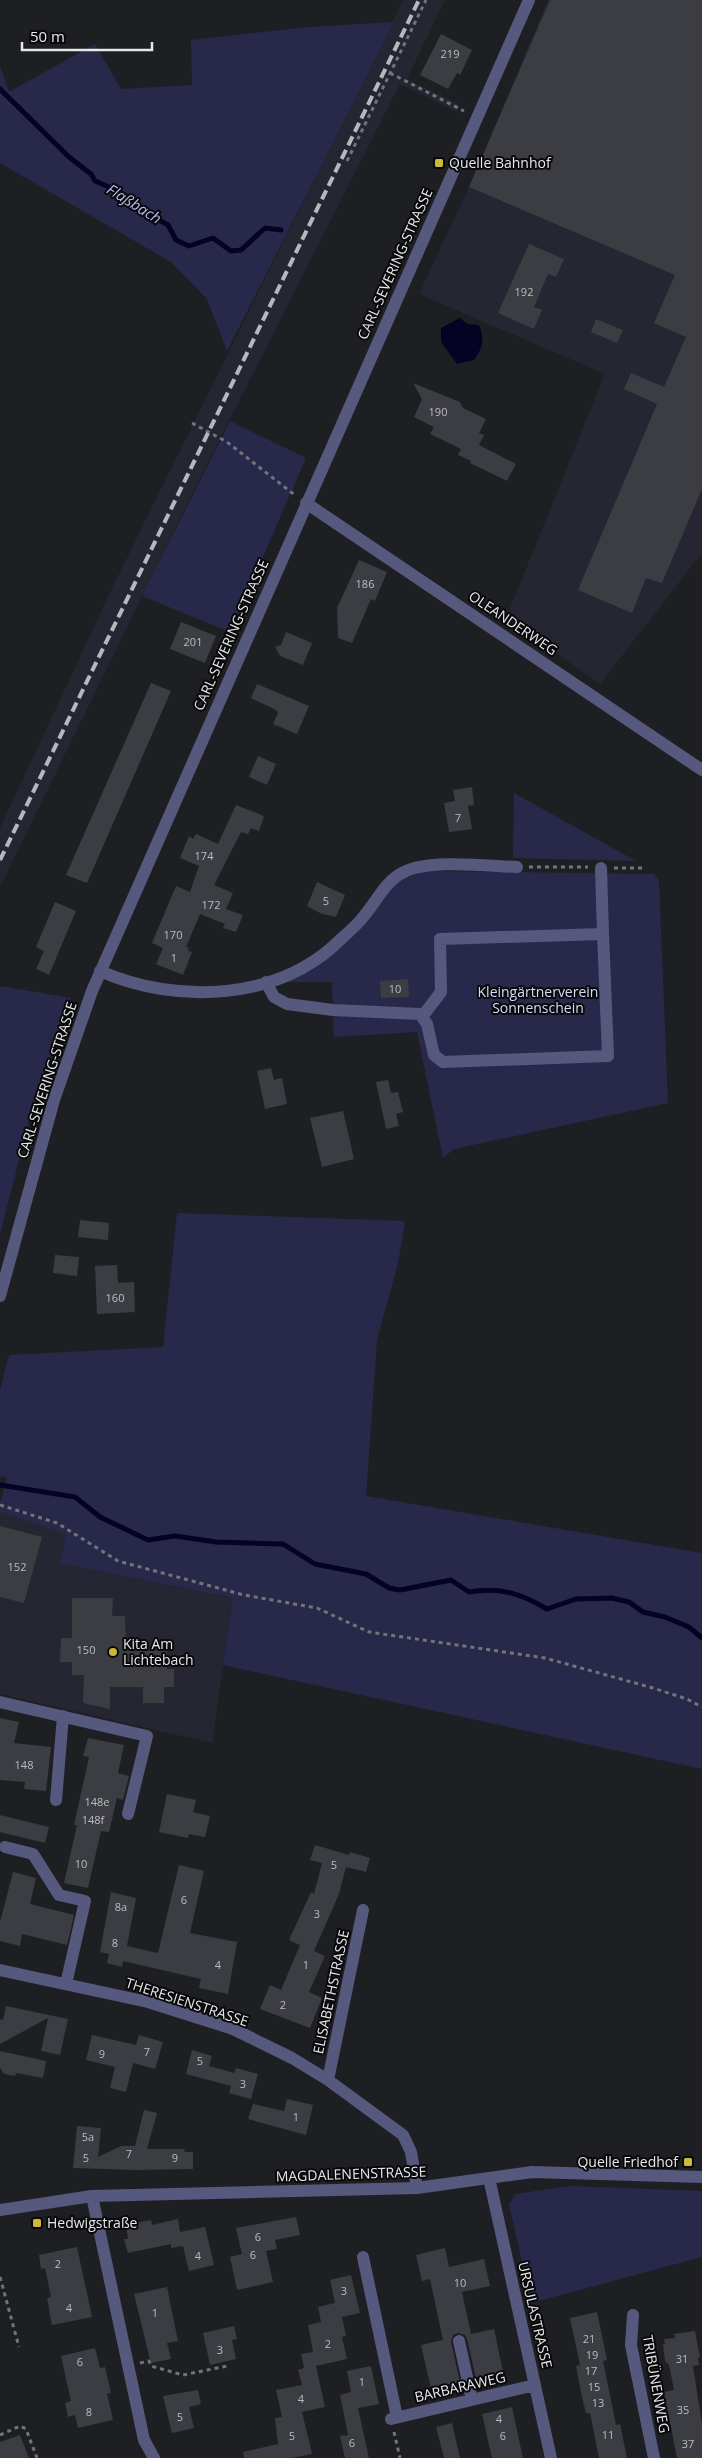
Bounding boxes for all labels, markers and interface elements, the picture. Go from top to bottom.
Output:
scale bar [22,20,152,52]
text: 50 m [30,26,65,46]
house number: 219 [441,46,459,61]
place label: Quelle Bahnhof [449,153,552,172]
marker: Quelle Bahnhof [433,157,445,169]
water label: Flaßbach [103,179,166,228]
street label: CARL-SEVERING-STRASSE [353,185,436,342]
house number: 192 [515,284,533,299]
house number: 190 [429,404,447,419]
street label: CARL-SEVERING-STRASSE [189,556,272,713]
house number: 186 [356,576,374,591]
street label: OLEANDERWEG [465,586,561,659]
house number: 201 [184,634,202,649]
house number: 7 [455,810,461,825]
house number: 174 [195,848,214,863]
house number: 5 [323,893,329,908]
house number: 172 [202,897,220,912]
house number: 170 [164,927,182,942]
house number: 1 [171,950,177,965]
house number: 10 [389,981,401,996]
park label: Kleingärtnerverein Sonnenschein [478,982,598,1017]
street label: CARL-SEVERING-STRASSE [12,999,81,1161]
house number: 160 [106,1290,124,1305]
house number: 152 [8,1559,26,1574]
place label: Kita Am Lichtebach [123,1634,194,1669]
house number: 150 [77,1642,95,1657]
marker: Kita Am Lichtebach [107,1646,119,1658]
house number: 148 [15,1757,33,1772]
house number: 148e [84,1794,110,1809]
house number: 148f [82,1812,106,1827]
house number: 10 [75,1856,87,1871]
house number: 5 [331,1857,337,1872]
house number: 6 [181,1892,187,1907]
house number: 8a [115,1899,127,1914]
house number: 3 [314,1906,320,1921]
street label: ELISABETHSTRASSE [308,1928,353,2056]
house number: 8 [112,1935,118,1950]
house number: 4 [215,1957,222,1972]
house number: 1 [303,1957,309,1972]
street label: THERESIENSTRASSE [123,1973,251,2030]
house number: 2 [280,1997,286,2012]
house number: 7 [144,2044,150,2059]
house number: 9 [99,2046,105,2061]
house number: 5 [197,2053,203,2068]
house number: 3 [240,2076,246,2091]
house number: 1 [293,2109,299,2124]
house number: 5a [82,2129,94,2144]
house number: 7 [126,2146,132,2161]
house number: 5 [83,2150,89,2165]
house number: 9 [172,2150,178,2165]
place label: Quelle Friedhof [577,2152,679,2171]
marker: Quelle Friedhof [682,2156,694,2168]
street label: MAGDALENENSTRASSE [275,2161,427,2186]
place label: Hedwigstraße [47,2213,138,2232]
marker: Hedwigstraße [31,2217,43,2229]
house number: 6 [255,2229,261,2244]
house number: 6 [250,2247,256,2262]
house number: 4 [195,2248,202,2263]
house number: 2 [55,2256,61,2271]
street label: URSULASTRASSE [514,2260,557,2370]
house number: 10 [454,2275,466,2290]
house number: 3 [341,2283,347,2298]
house number: 4 [66,2300,73,2315]
house number: 1 [152,2305,158,2320]
house number: 21 [583,2331,595,2346]
street label: TRIBÜNENWEG [639,2333,674,2434]
house number: 2 [325,2336,331,2351]
house number: 3 [217,2342,223,2357]
house number: 19 [586,2347,598,2362]
house number: 31 [676,2351,688,2366]
house number: 6 [77,2354,83,2369]
house number: 17 [585,2363,597,2378]
street label: BARBARAWEG [413,2367,507,2406]
house number: 1 [359,2374,365,2389]
house number: 15 [588,2379,600,2394]
house number: 4 [298,2391,305,2406]
house number: 13 [592,2395,604,2410]
house number: 35 [677,2402,689,2417]
house number: 8 [86,2404,92,2419]
house number: 5 [177,2409,183,2424]
house number: 4 [496,2411,503,2426]
house number: 11 [602,2427,614,2442]
house number: 5 [289,2428,295,2443]
house number: 6 [500,2428,506,2443]
house number: 6 [349,2435,355,2450]
house number: 37 [682,2436,694,2451]

